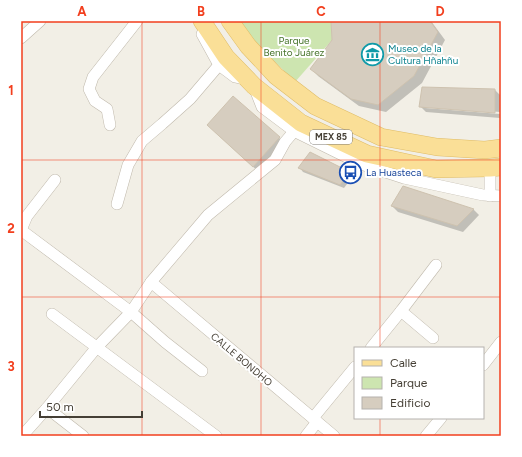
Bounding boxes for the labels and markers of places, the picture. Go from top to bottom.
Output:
museum icon: Museo de la Cultura Hñahñu [360,41,386,67]
place label: Museo de la Cultura Hñahñu [388,42,458,67]
bus stop icon: La Huasteca [337,159,363,185]
place label: La Huasteca [366,166,421,179]

